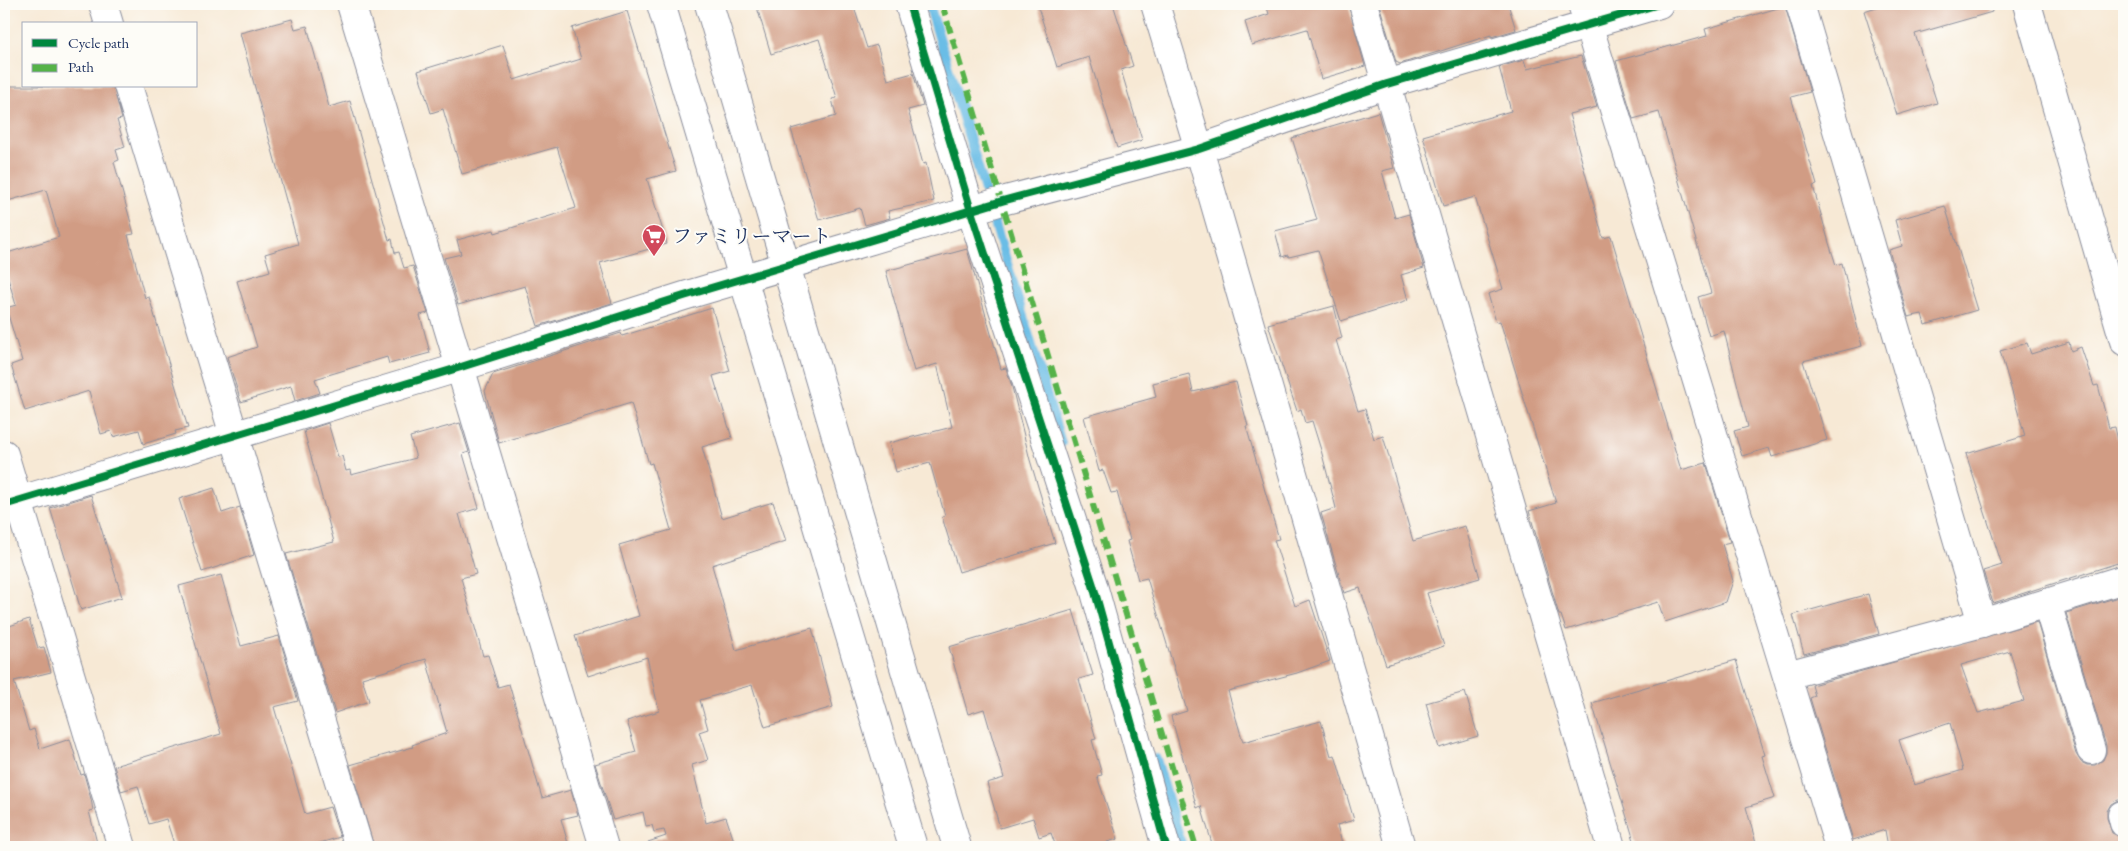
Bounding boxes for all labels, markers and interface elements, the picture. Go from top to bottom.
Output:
legend [22,22,198,88]
text: Cycle path [68,33,130,52]
text: Path [68,57,94,76]
supermarket icon: ファミリーマート [641,223,667,257]
place label: ファミリーマート [672,223,832,249]

